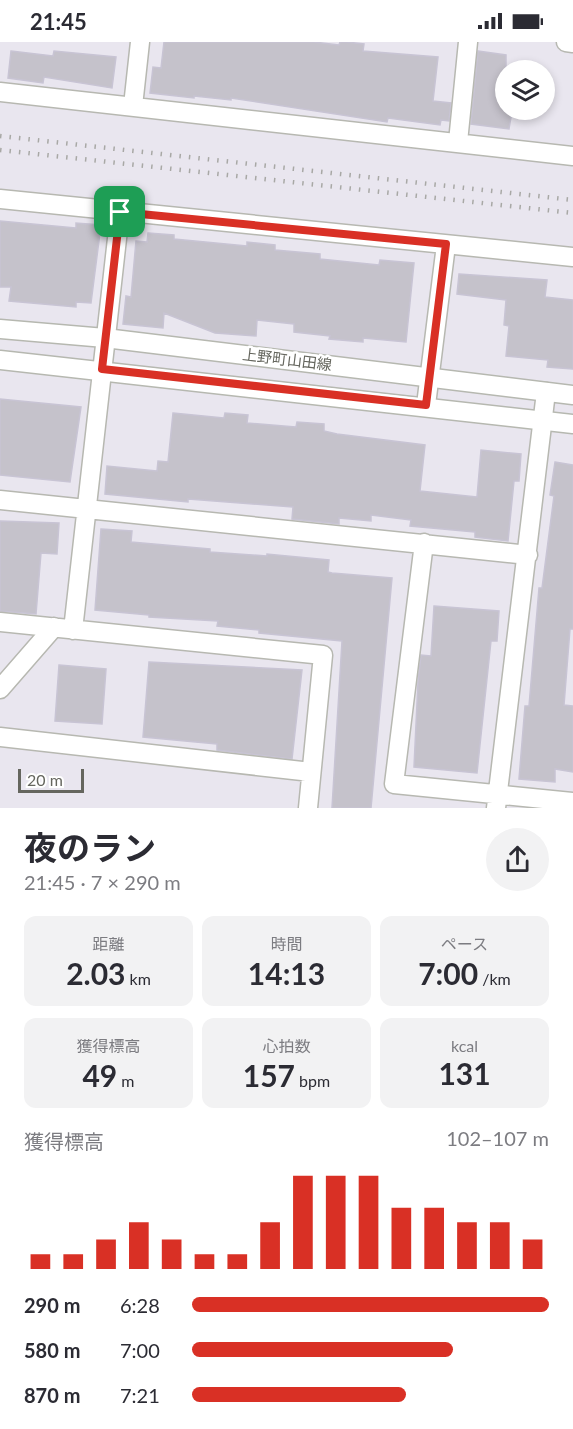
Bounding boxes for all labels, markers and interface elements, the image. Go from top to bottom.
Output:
text: 21:45 [30,8,87,35]
map controls [495,60,555,120]
button: layers [495,60,555,120]
pin [94,186,145,237]
icon: arrive [103,195,136,228]
street label: 上野町山田線 [241,345,333,373]
scale bar [18,766,84,794]
text: 20 m [27,770,63,789]
text: 夜のラン [24,827,156,867]
button: share [486,828,549,891]
text: 21:45 · 7 × 290 m [24,870,181,894]
text: 距離 [92,934,125,953]
text: 時間 [270,934,303,953]
text: ペース [441,934,488,953]
text: 2.03 [66,955,125,991]
text: 14:13 [248,955,325,991]
text: 7:00 [418,955,478,991]
text: km [125,969,151,988]
text: /km [478,969,511,988]
text: 獲得標高 [76,1036,141,1055]
text: 心拍数 [262,1036,311,1055]
text: kcal [451,1036,478,1055]
text: 131 [438,1055,491,1091]
text: 49 [82,1057,117,1093]
text: 157 [243,1057,295,1093]
text: m [117,1071,135,1090]
text: bpm [295,1071,330,1090]
text: 102–107 m [446,1126,549,1150]
text: 獲得標高 [24,1129,104,1153]
text: 290 m [24,1293,80,1317]
text: 6:28 [120,1293,160,1317]
text: 580 m [24,1338,80,1362]
text: 7:00 [120,1338,160,1362]
text: 870 m [24,1383,80,1407]
text: 7:21 [120,1383,160,1407]

